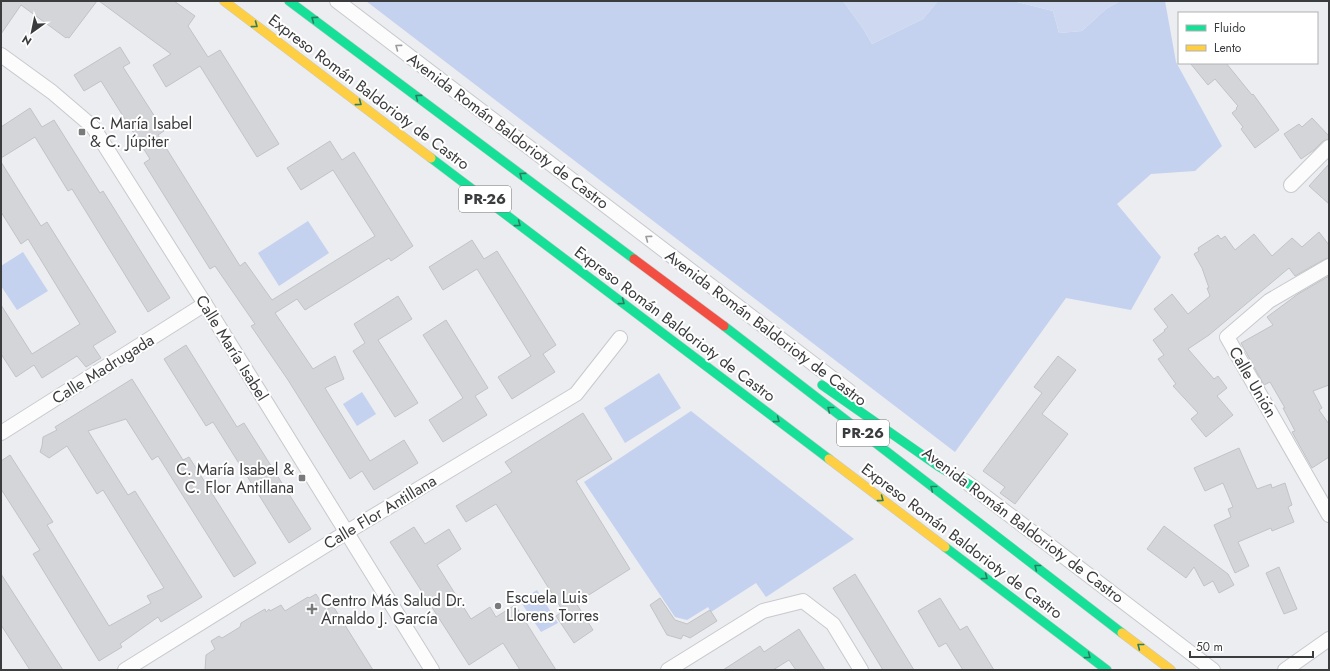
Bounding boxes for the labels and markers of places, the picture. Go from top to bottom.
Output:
place label: C. María Isabel & C. Júpiter [90,112,192,153]
marker: C. María Isabel & C. Júpiter [77,127,87,137]
place label: C. María Isabel & C. Flor Antillana [176,458,294,499]
marker: C. María Isabel & C. Flor Antillana [297,473,307,483]
place label: Escuela Luis Llorens Torres [506,586,599,627]
place label: Centro Más Salud Dr. Arnaldo J. García [321,589,466,630]
marker: Escuela Luis Llorens Torres [493,601,503,611]
marker: Centro Más Salud Dr. Arnaldo J. García [306,603,318,615]

